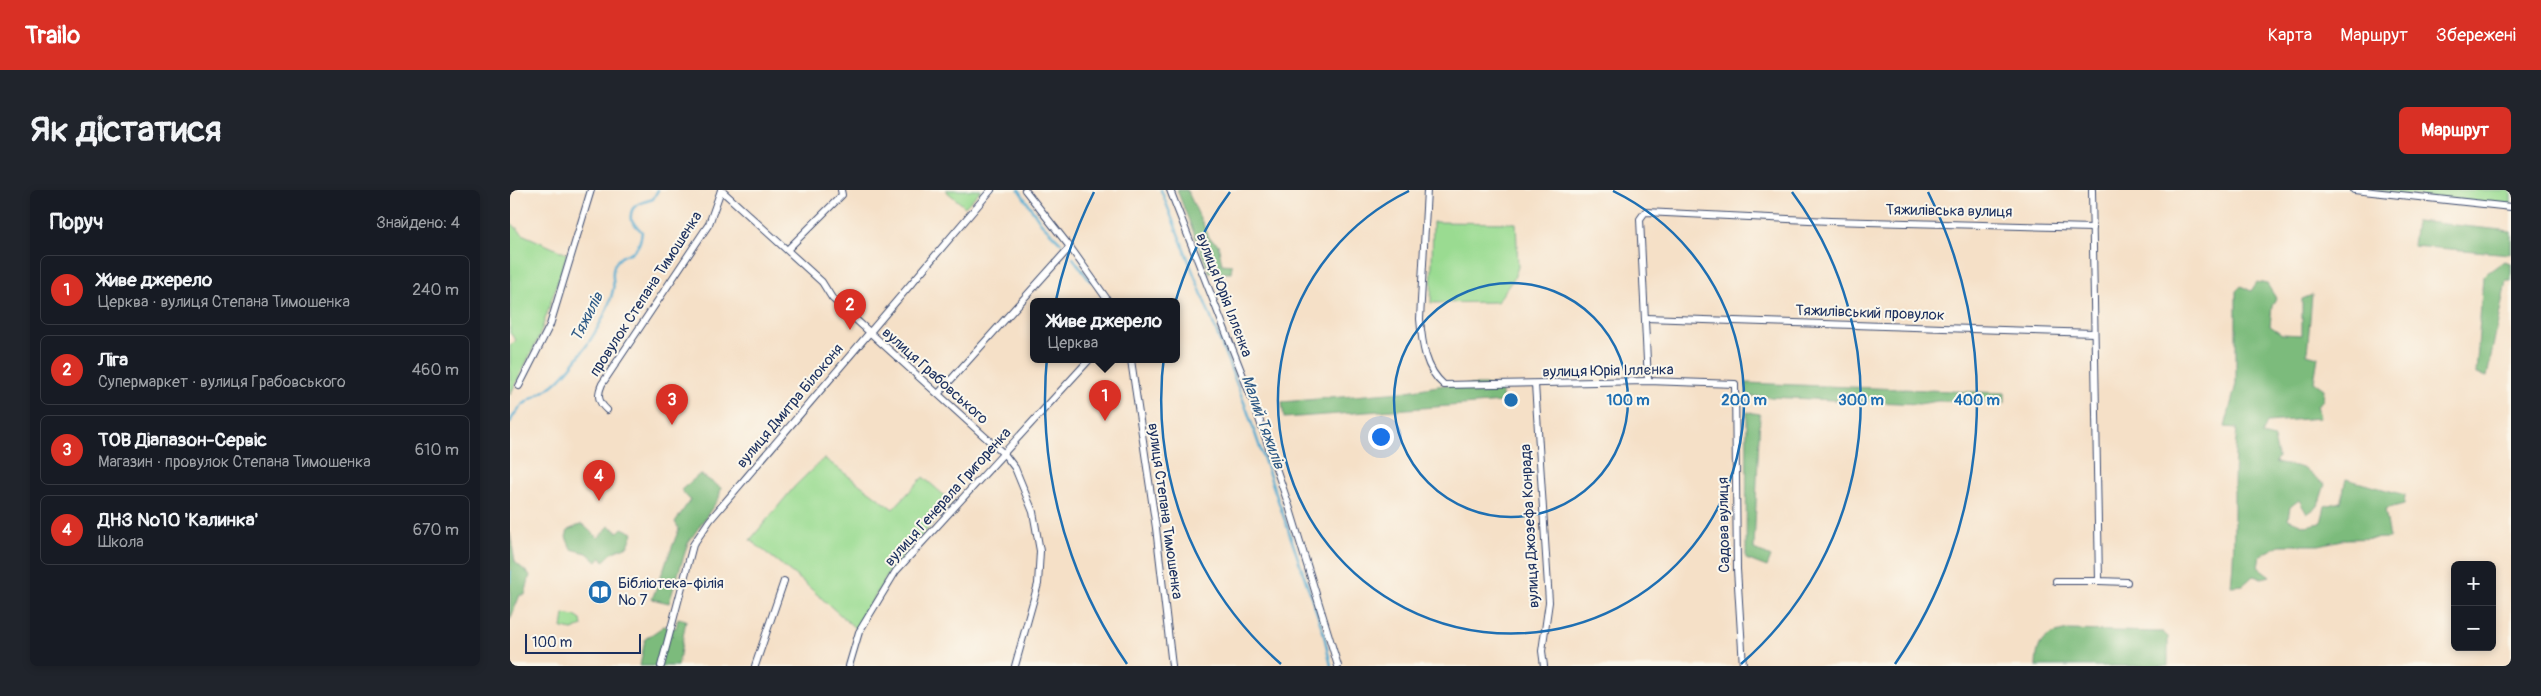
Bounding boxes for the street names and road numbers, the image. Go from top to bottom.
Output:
street label: Тяжилівська вулиця [1885,200,2013,222]
street label: провулок Степана Тимошенка [585,208,707,380]
street label: вулиця Юрія Іллєнка [1192,230,1256,360]
street label: Тяжилівський провулок [1795,301,1945,325]
street label: вулиця Грабовського [878,323,992,429]
street label: вулиця Дмитра Білоконя [732,340,848,472]
street label: вулиця Юрія Іллєнка [1542,360,1674,382]
street label: вулиця Степана Тимошенка [1143,422,1187,600]
street label: вулиця Генерала Григоренка [881,424,1015,570]
street label: вулиця Джозефа Конрада [1516,443,1544,609]
street label: Садова вулиця [1714,477,1734,573]

